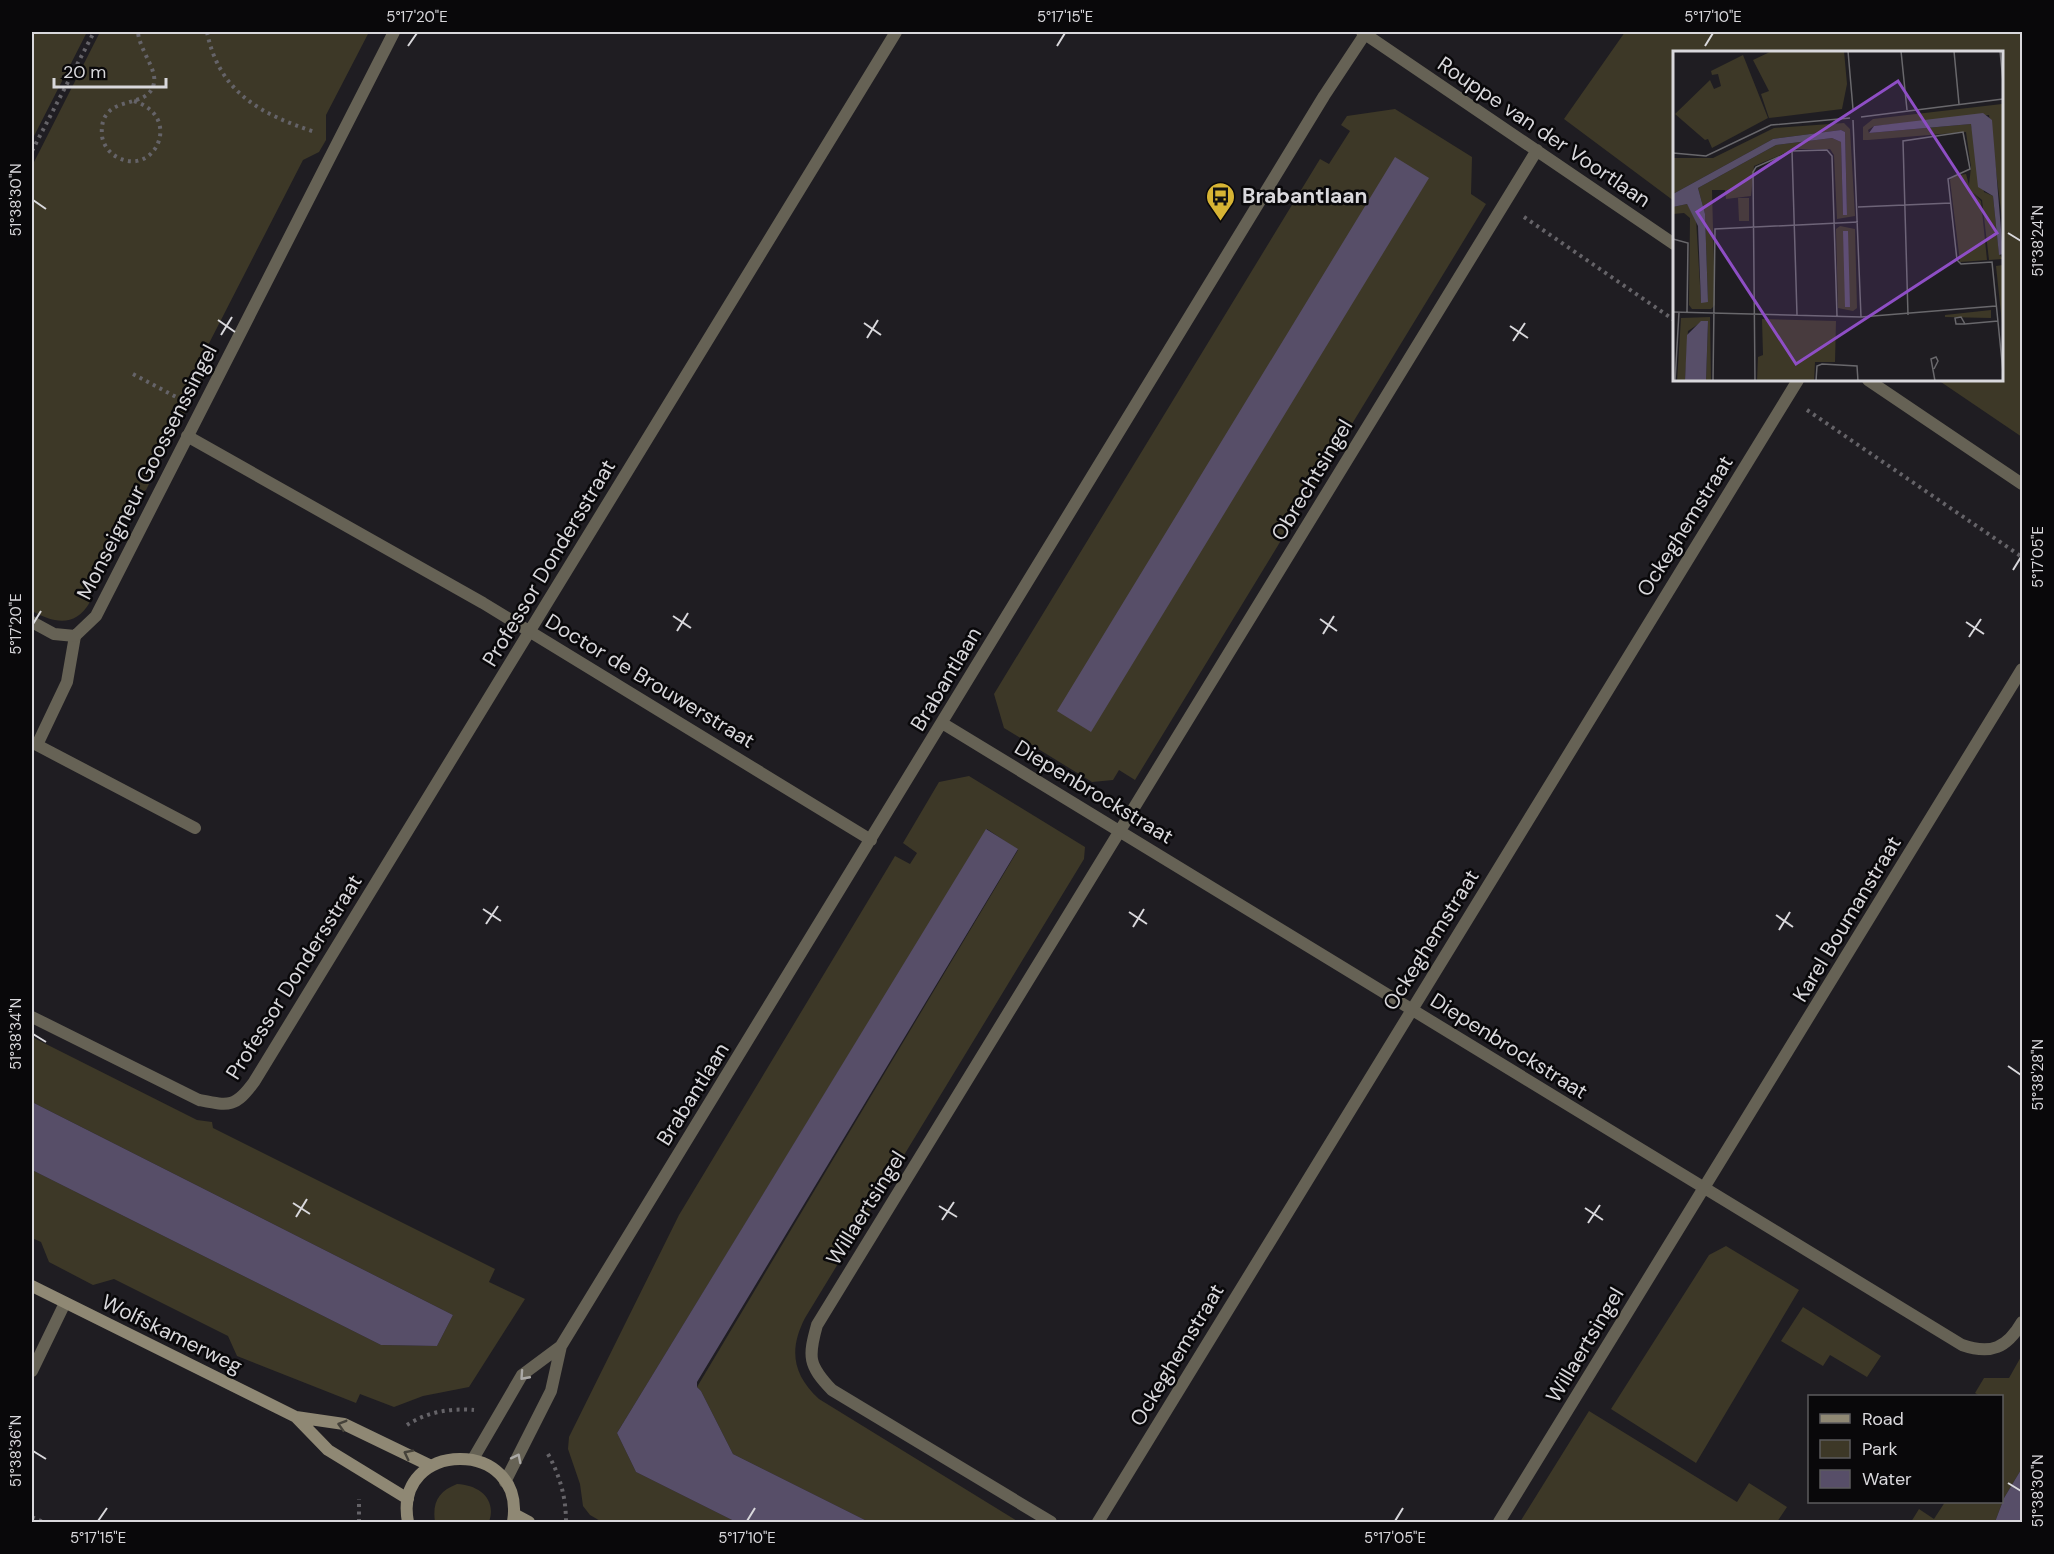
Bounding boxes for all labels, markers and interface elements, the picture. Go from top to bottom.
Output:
text: 5°17'20"E [386,7,448,27]
text: 5°17'15"E [1037,7,1093,27]
text: 5°17'10"E [1684,7,1742,27]
street label: Rouppe van der Voortlaan [1432,50,1656,214]
scale bar [54,51,166,89]
inset map [1673,51,2003,381]
text: 20 m [63,60,106,84]
text: 51°38'30"N [6,163,26,237]
bus stop icon: Brabantlaan [1205,180,1237,222]
place label: Brabantlaan [1242,182,1368,210]
text: 51°38'24"N [2028,205,2048,277]
street label: Monseigneur Goossenssingel [70,340,224,604]
street label: Obrechtsingel [1265,414,1359,546]
street label: Ockeghemstraat [1630,450,1740,602]
street label: Professor Dondersstraat [476,454,622,672]
text: 5°17'05"E [2028,526,2048,588]
text: 5°17'20"E [6,593,26,655]
street label: Doctor de Brouwerstraat [540,607,760,755]
street label: Brabantlaan [904,622,988,736]
street label: Diepenbrockstraat [1009,734,1179,850]
street label: Karel Boumanstraat [1786,831,1908,1007]
street label: Ockeghemstraat [1376,864,1486,1016]
street label: Professor Dondersstraat [219,869,369,1085]
street label: Diepenbrockstraat [1425,986,1593,1106]
text: 51°38'34"N [6,998,26,1070]
street label: Brabantlaan [650,1037,736,1151]
text: 51°38'28"N [2028,1039,2048,1111]
street label: Willaertsingel [820,1146,912,1270]
street label: Ockeghemstraat [1123,1279,1231,1431]
street label: Willaertsingel [1540,1282,1630,1408]
street label: Wolfskamerweg [97,1288,247,1380]
one-way arrow [521,1369,532,1380]
legend [1808,1395,2003,1503]
text: Road [1862,1407,1904,1431]
text: 51°38'36"N [6,1415,26,1487]
one-way arrow [337,1420,348,1432]
text: Park [1862,1437,1898,1461]
one-way arrow [404,1450,415,1462]
one-way arrow [510,1453,522,1464]
text: 51°38'30"N [2028,1454,2048,1528]
text: Water [1862,1467,1912,1491]
text: 5°17'15"E [70,1528,126,1548]
text: 5°17'10"E [718,1528,776,1548]
text: 5°17'05"E [1364,1528,1426,1548]

